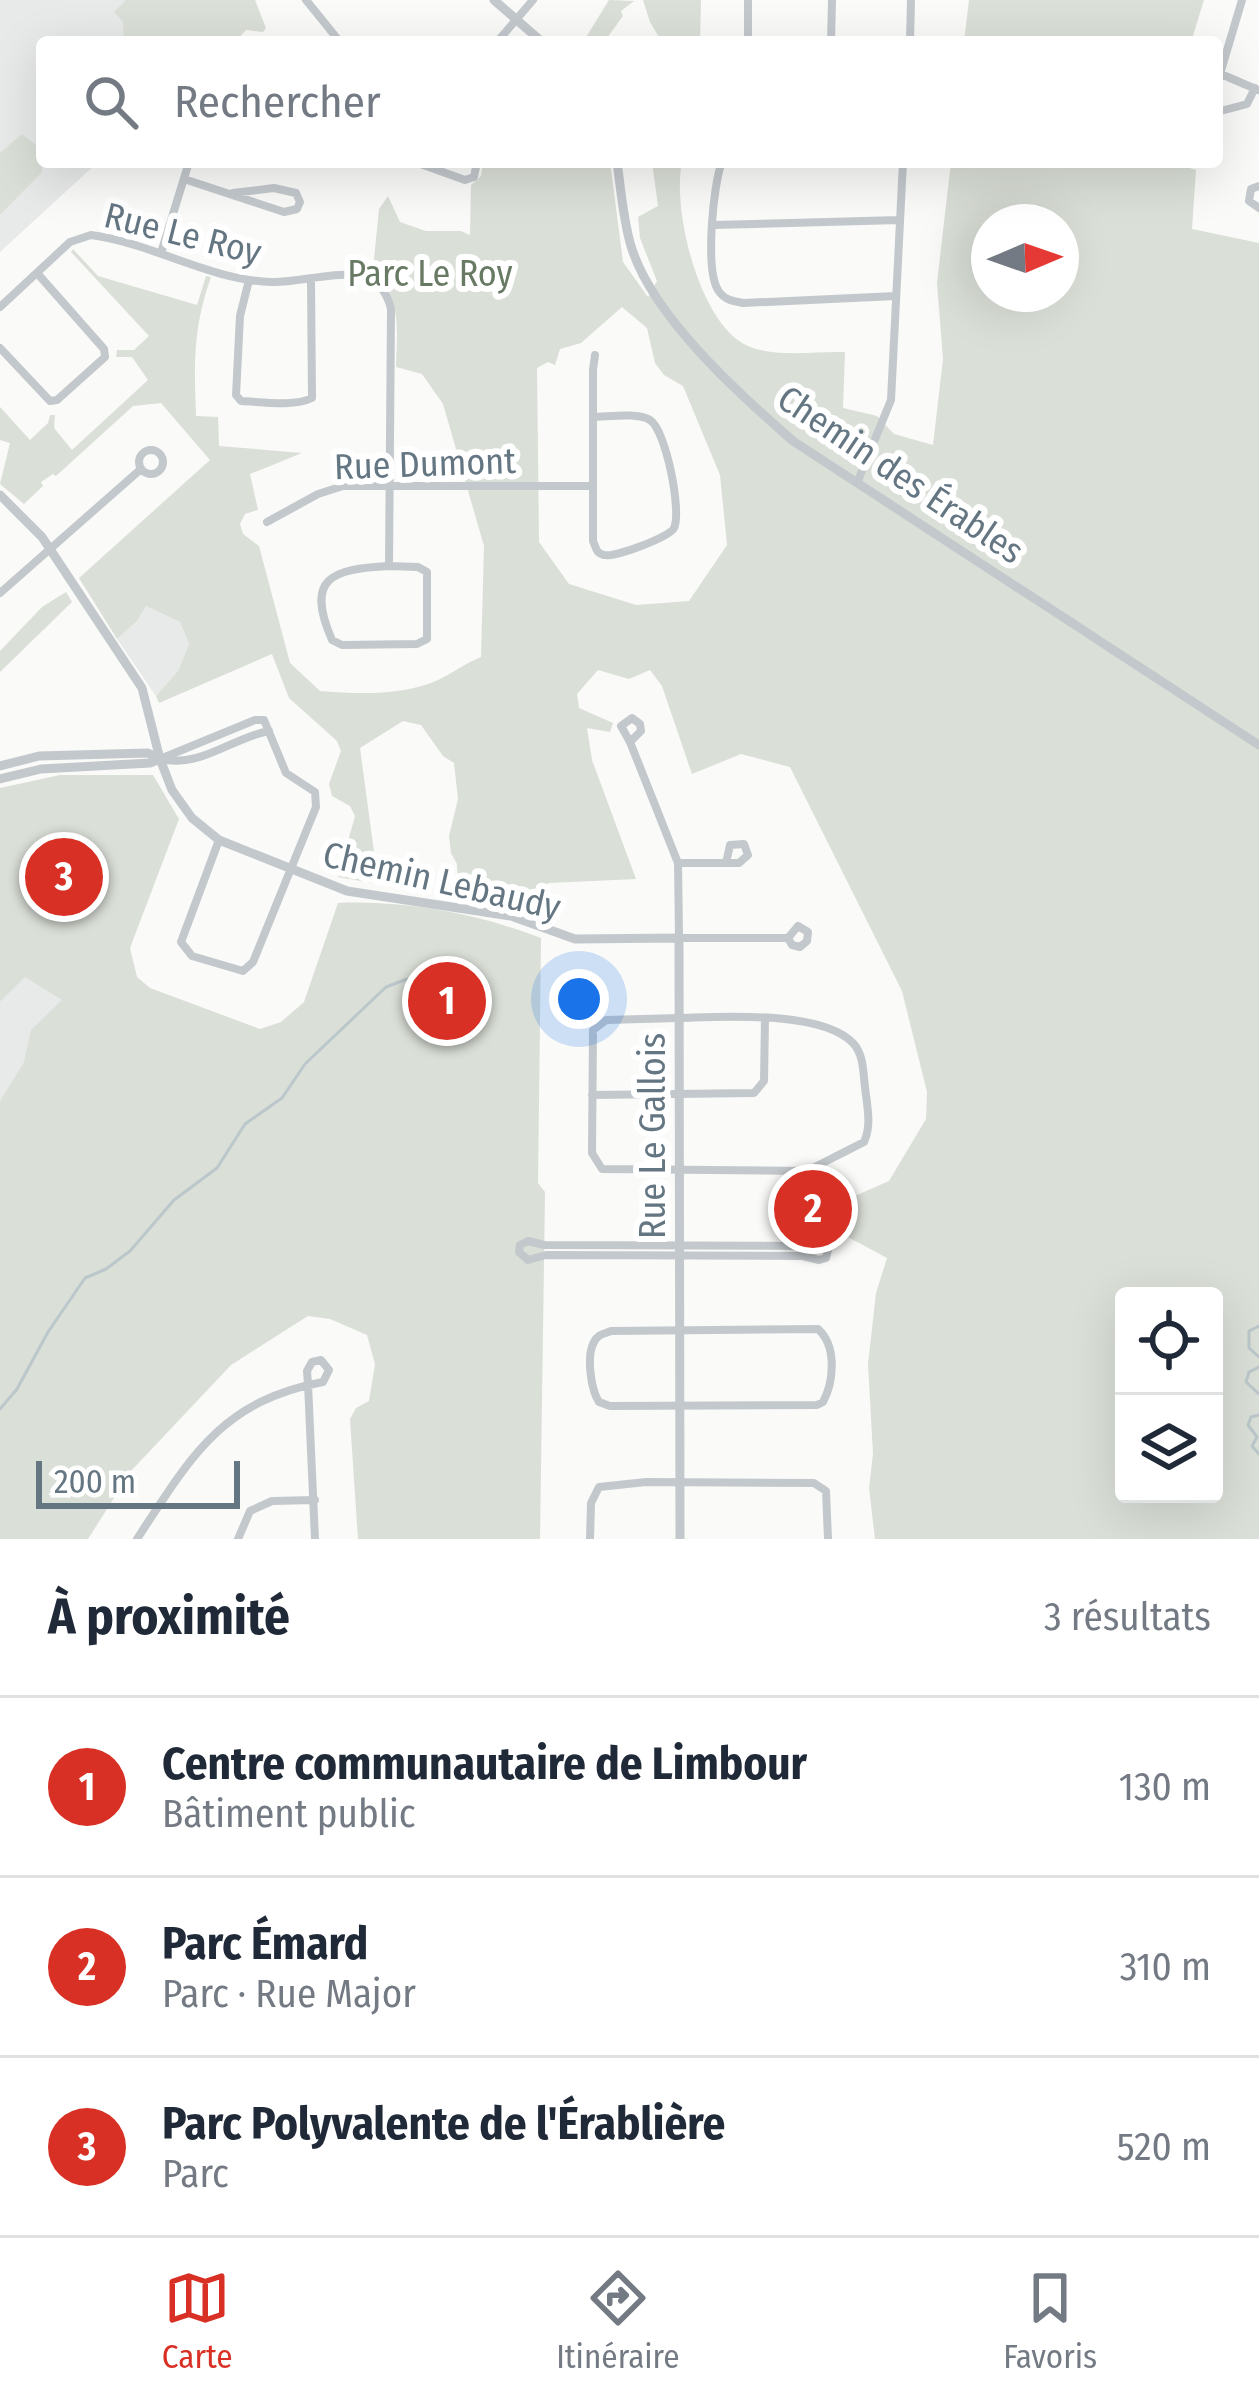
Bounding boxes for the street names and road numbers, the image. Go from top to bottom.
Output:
street label: Rue Le Roy [100,193,266,275]
street label: Chemin des Érables [769,376,1032,573]
street label: Rue Dumont [333,439,517,489]
street label: Chemin Lebaudy [319,832,565,930]
street label: Rue Le Gallois [631,1033,675,1239]

